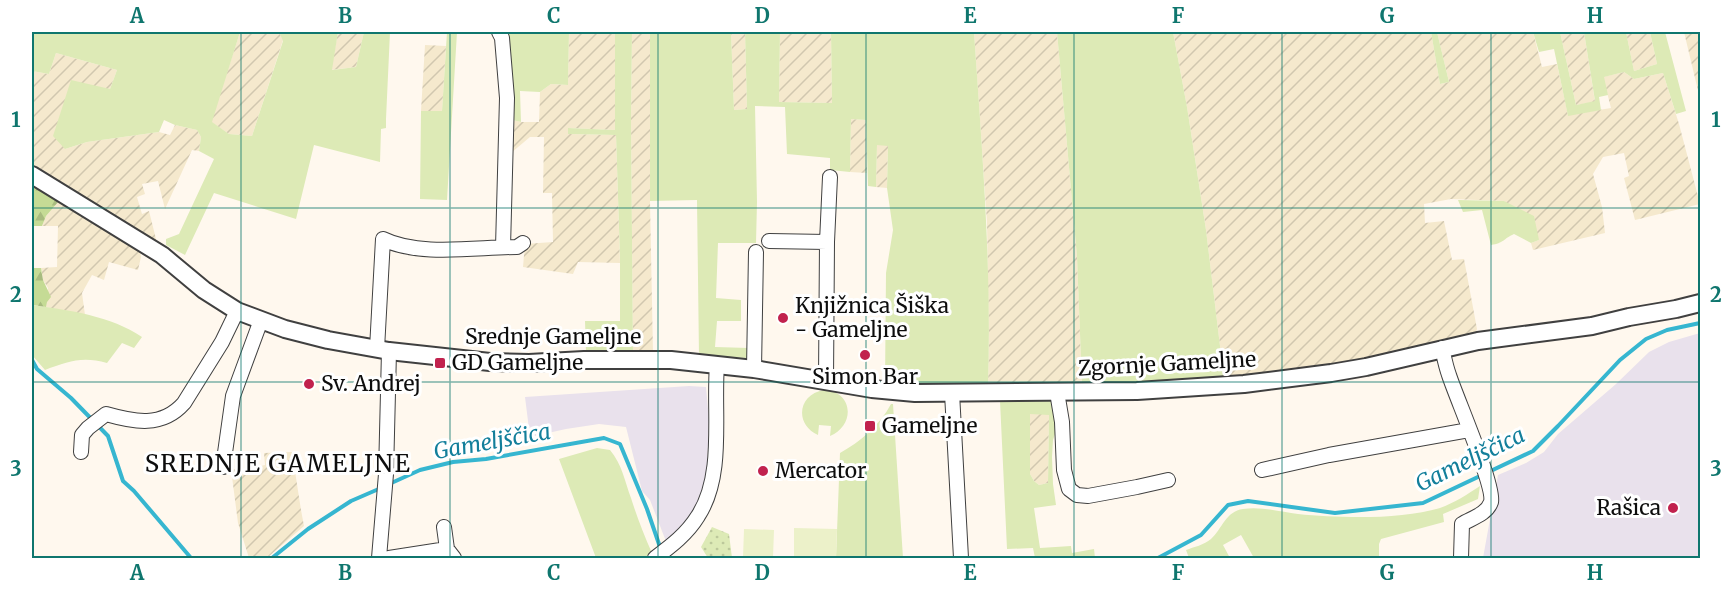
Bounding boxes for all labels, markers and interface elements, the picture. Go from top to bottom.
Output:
text: A [129,3,145,28]
text: B [338,3,352,28]
text: C [547,3,561,28]
text: D [754,3,770,28]
text: E [963,3,977,28]
text: F [1172,3,1185,28]
text: G [1380,3,1395,28]
text: H [1587,3,1603,28]
text: 1 [11,107,21,132]
text: 1 [1711,107,1721,132]
text: 2 [10,282,22,307]
text: 2 [1710,282,1722,307]
place label: Knjižnica Šiška - Gameljne [795,292,949,343]
marker: Knjižnica Šiška - Gameljne [776,311,790,325]
street label: Srednje Gameljne [465,323,641,350]
street label: Zgornje Gameljne [1077,345,1257,382]
marker: Simon Bar [858,348,872,362]
place label: GD Gameljne [452,349,583,376]
marker: GD Gameljne [433,356,447,370]
place label: Simon Bar [812,363,918,390]
place label: Sv. Andrej [321,370,421,397]
marker: Sv. Andrej [302,377,316,391]
place label: Gameljne [882,412,977,439]
water label: Gameljščica [431,417,553,465]
marker: Gameljne [863,419,877,433]
water label: Gameljščica [1411,420,1529,498]
district label: SREDNJE GAMELJNE [145,448,411,479]
text: 3 [10,456,22,481]
text: 3 [1710,456,1722,481]
place label: Mercator [775,457,866,484]
marker: Mercator [756,464,770,478]
place label: Rašica [1596,494,1661,521]
marker: Rašica [1666,501,1680,515]
text: A [129,560,145,585]
text: B [338,560,352,585]
text: C [547,560,561,585]
text: D [754,560,770,585]
text: E [963,560,977,585]
text: F [1172,560,1185,585]
text: G [1380,560,1395,585]
text: H [1587,560,1603,585]

